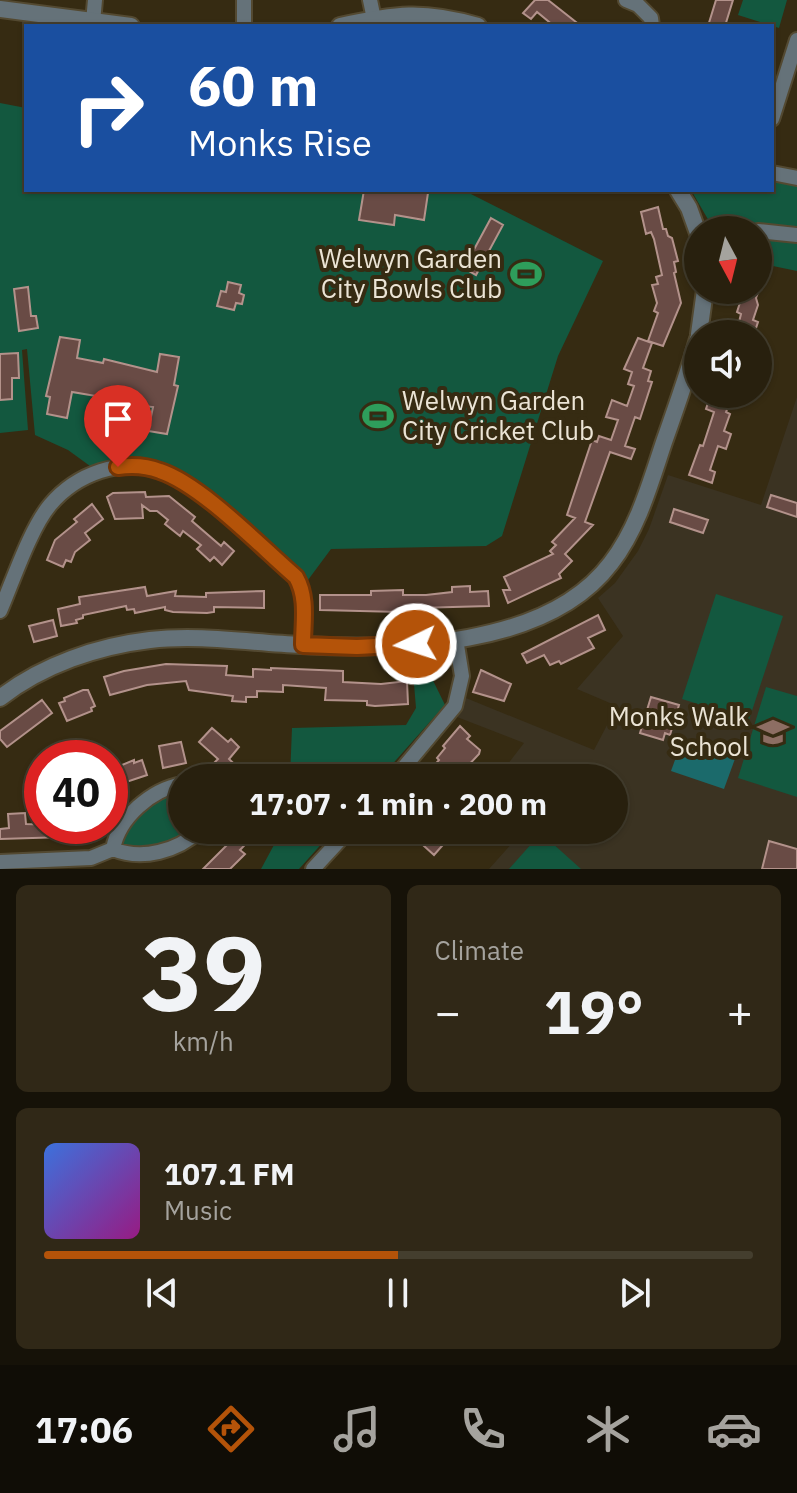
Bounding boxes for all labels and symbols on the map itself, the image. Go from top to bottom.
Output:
north arrow [684,216,772,304]
place label: Welwyn Garden City Bowls Club [319,241,502,305]
sports icon: Welwyn Garden City Bowls Club [509,257,543,291]
place label: Welwyn Garden City Cricket Club [402,383,594,447]
pin [84,385,152,467]
sports icon: Welwyn Garden City Cricket Club [361,399,395,433]
position arrow [374,602,458,686]
place label: Monks Walk School [609,699,749,763]
school or university icon: Monks Walk School [756,715,790,749]
speed limit sign: 40 [24,740,128,844]

